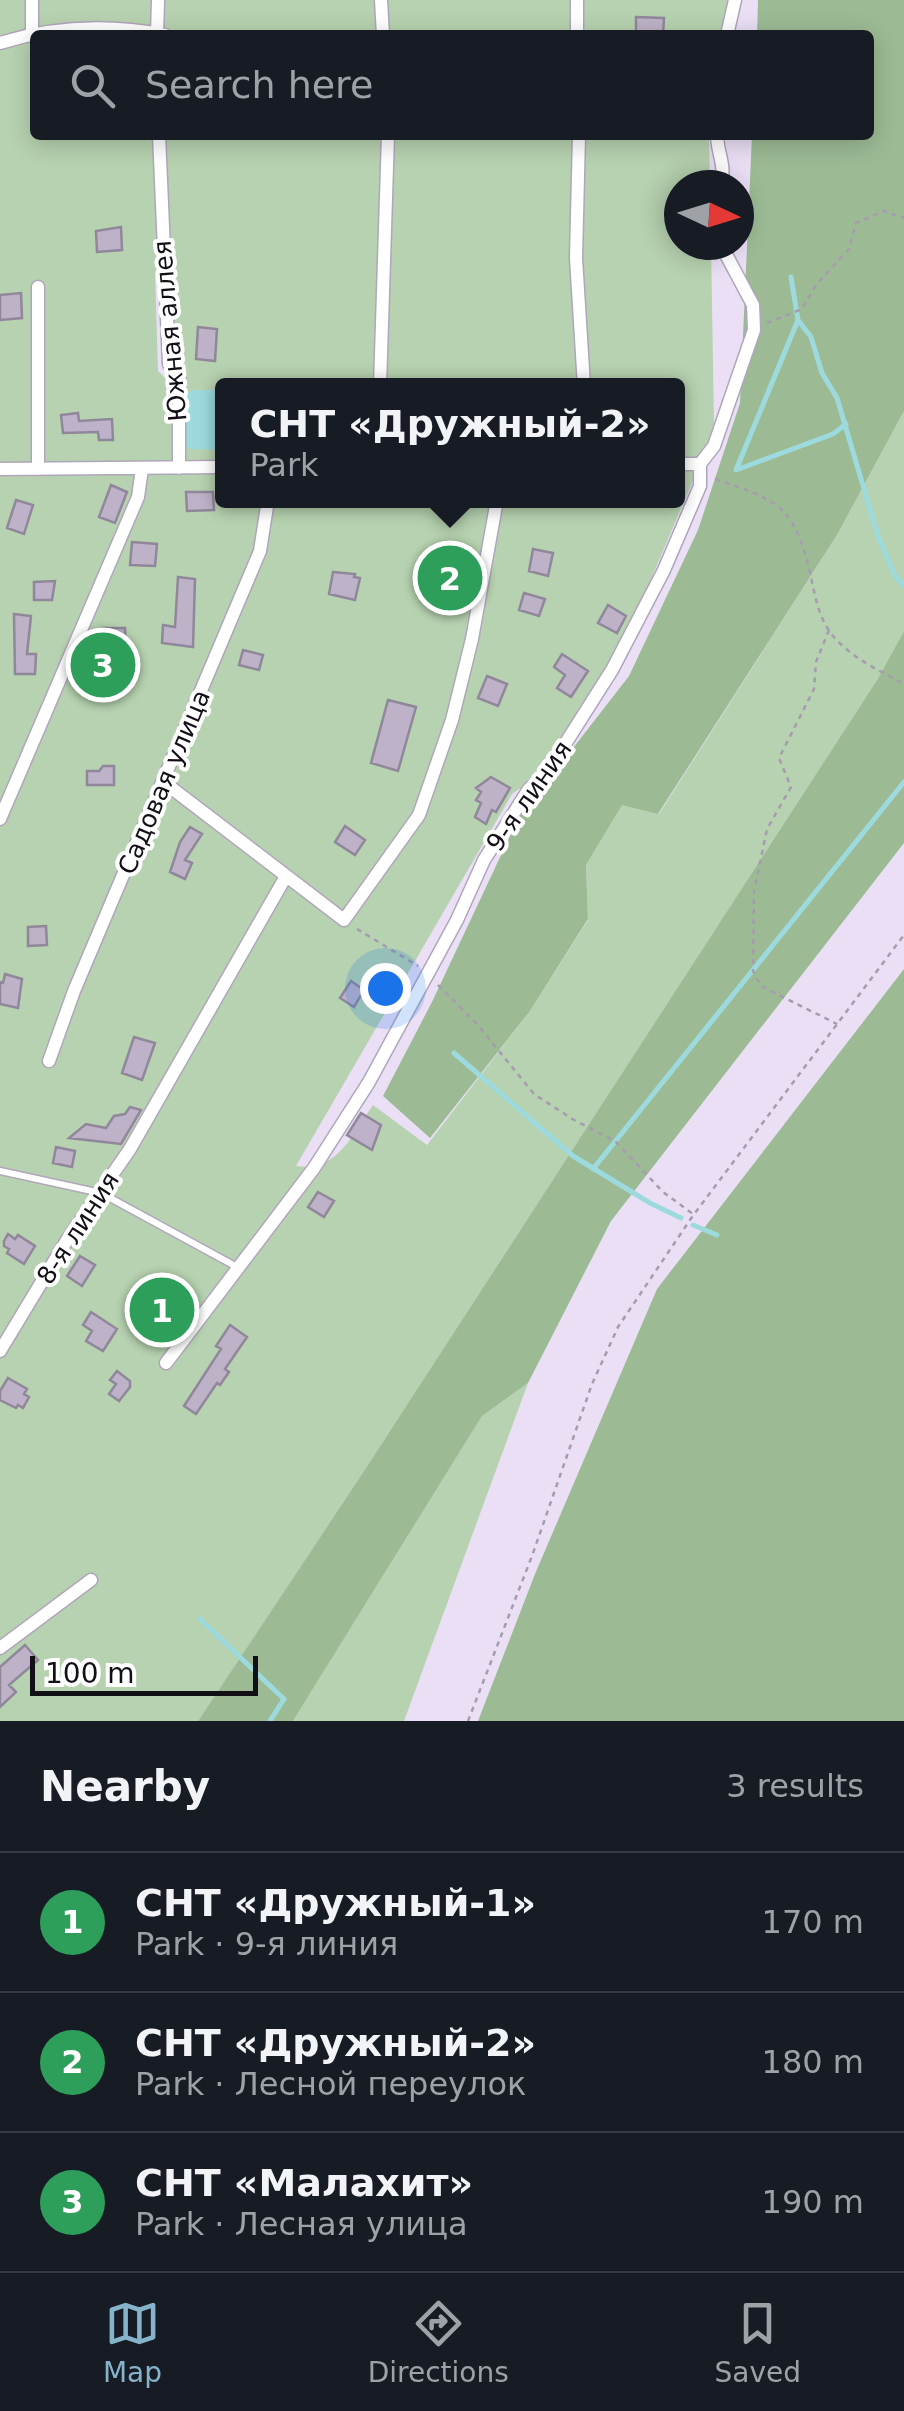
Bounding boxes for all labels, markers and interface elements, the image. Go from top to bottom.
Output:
search box [30,30,874,140]
icon: search [65,58,120,113]
text: Search here [145,63,373,107]
north arrow [664,170,754,260]
street label: Южная аллея [148,239,192,423]
popup [215,378,685,508]
text: СНТ «Дружный-2» [249,402,651,446]
text: Park [249,446,319,484]
pin: 2 [418,540,482,616]
pin: 3 [70,628,136,702]
street label: Садовая улица [112,685,216,879]
street label: 9-я линия [480,735,578,857]
your location [360,963,411,1014]
street label: 8-я линия [31,1167,125,1289]
pin: 1 [130,1272,194,1348]
scale bar [30,1651,258,1696]
text: 100 m [45,1657,135,1690]
text: Nearby [40,1762,210,1811]
text: 3 results [726,1767,864,1805]
text: СНТ «Дружный-1» [135,1881,536,1925]
text: 1 [61,1903,84,1941]
text: 170 m [762,1903,864,1941]
text: Park · 9-я линия [135,1925,398,1963]
text: СНТ «Дружный-2» [135,2021,536,2065]
text: 2 [61,2043,84,2081]
text: 180 m [762,2043,864,2081]
text: Park · Лесной переулок [135,2065,526,2103]
text: СНТ «Малахит» [135,2161,473,2205]
text: 3 [61,2183,84,2221]
text: 190 m [762,2183,864,2221]
text: Park · Лесная улица [135,2205,468,2243]
tab: Map [103,2296,162,2389]
tab: Directions [368,2296,509,2389]
tab: Saved [715,2296,801,2389]

